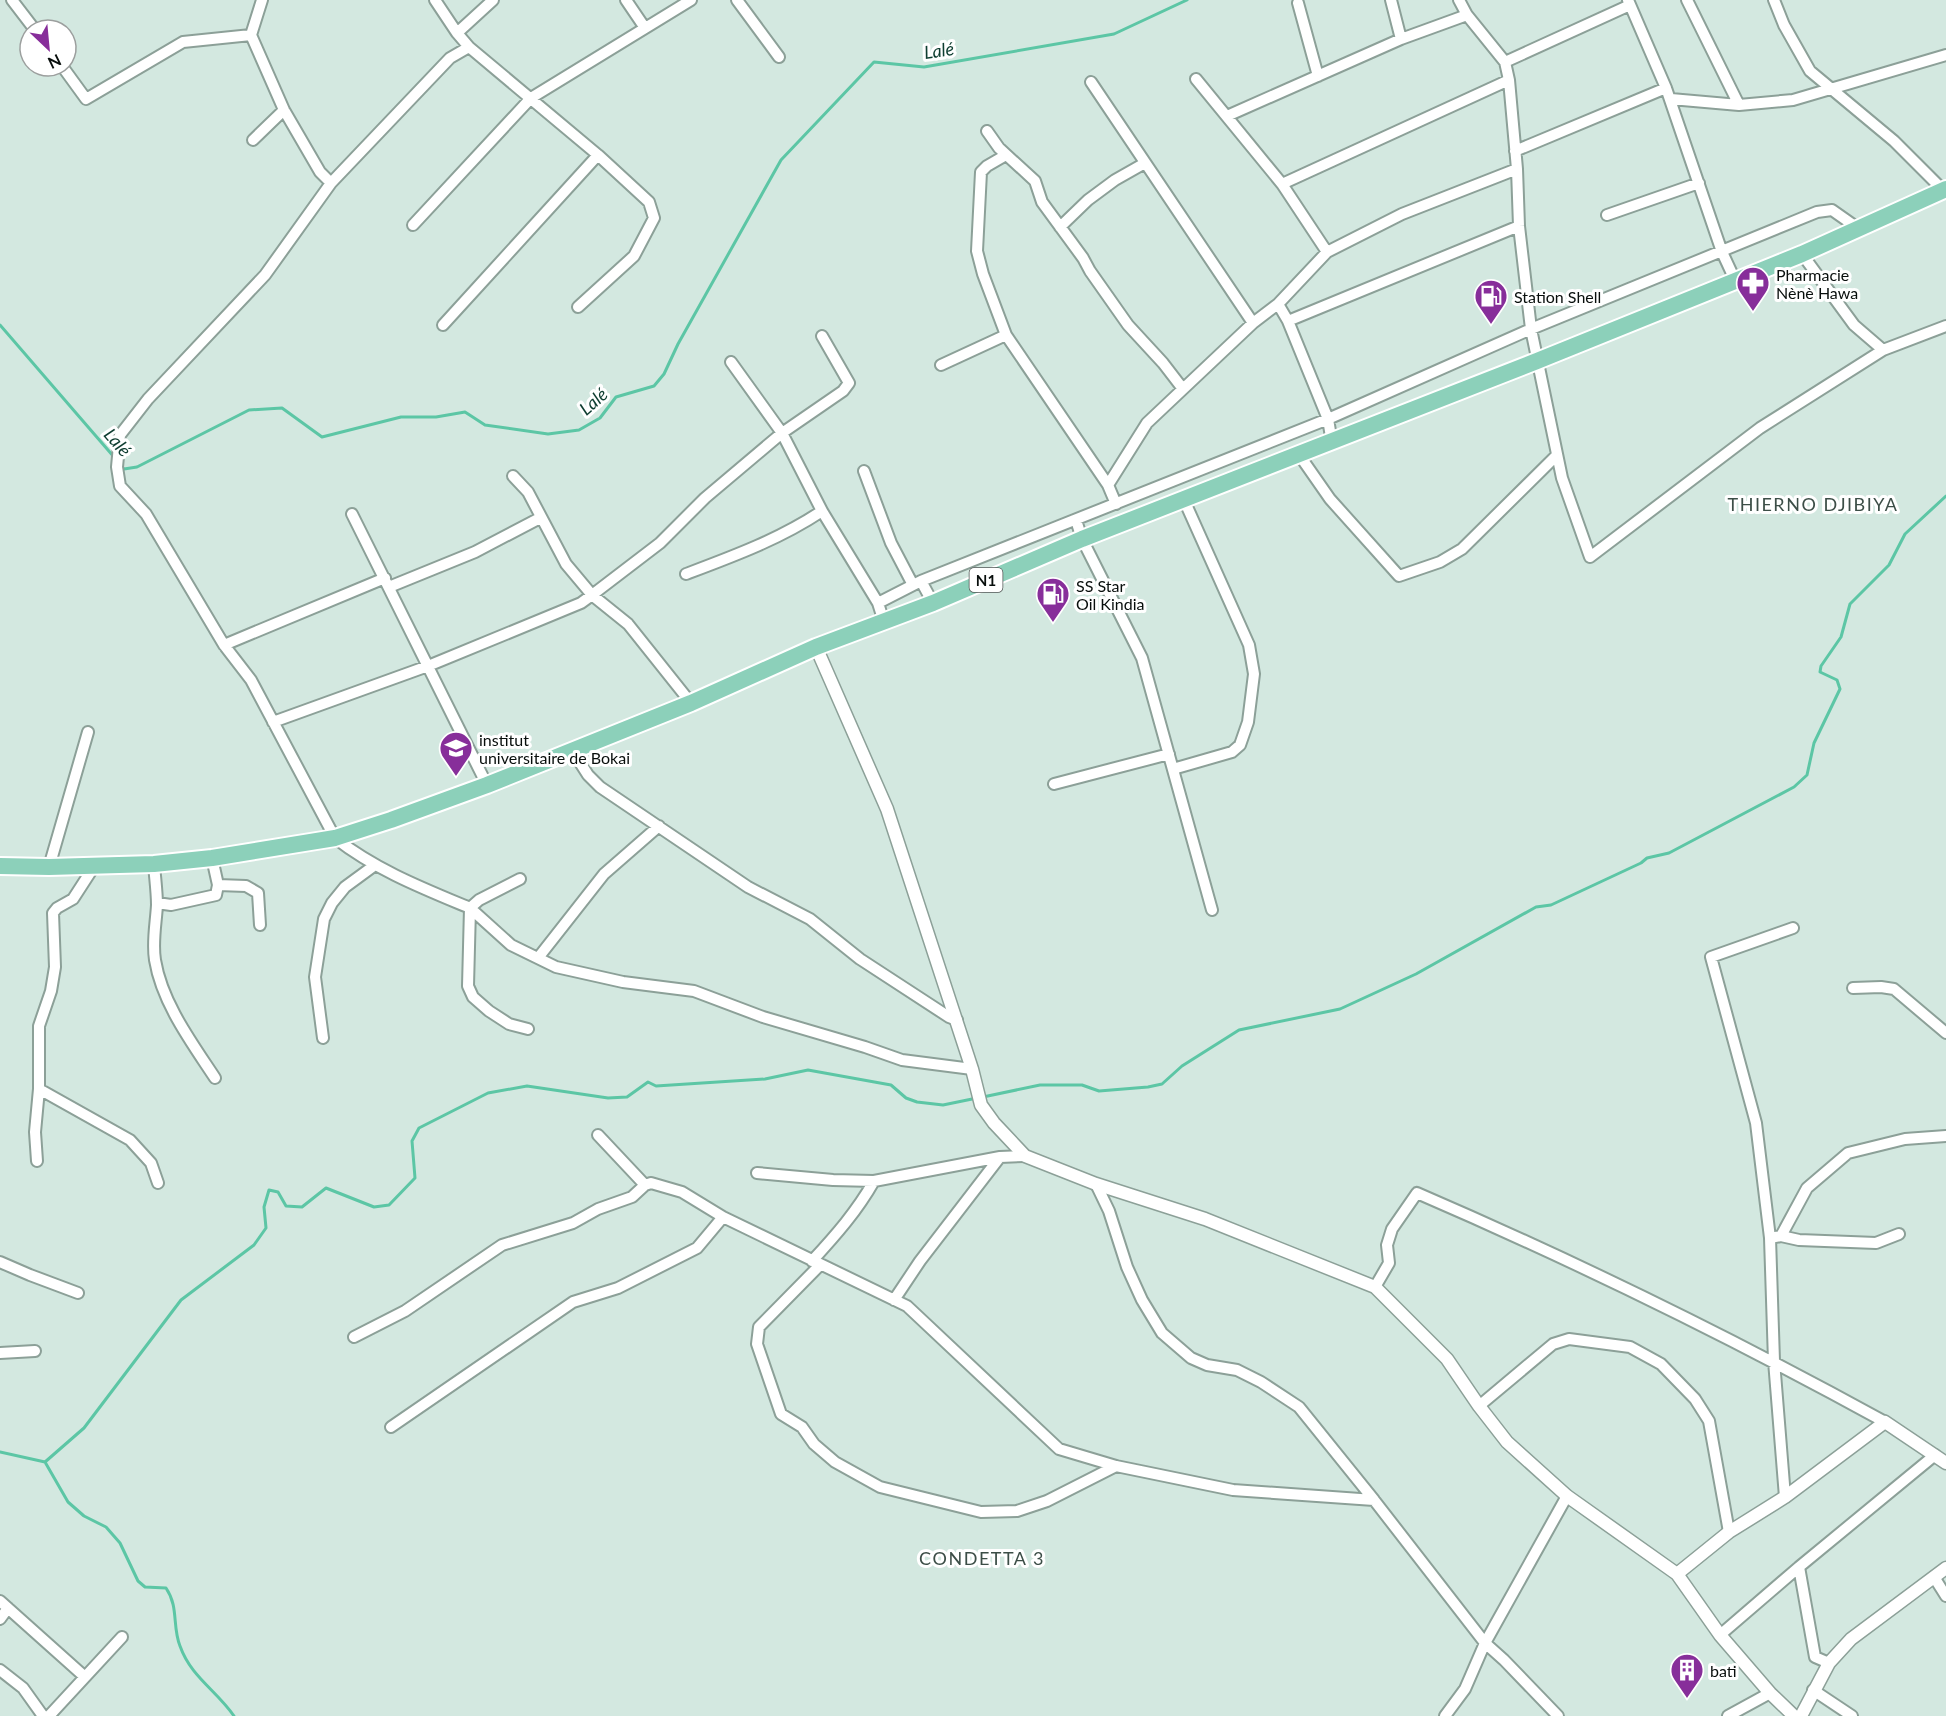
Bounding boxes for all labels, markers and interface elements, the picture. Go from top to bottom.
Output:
north arrow [18,18,78,78]
water label: Lalé [923,37,956,63]
text: N [45,51,64,73]
pharmacy icon: Pharmacie Nènè Hawa [1735,265,1771,312]
place label: Pharmacie Nènè Hawa [1776,265,1858,302]
fuel station icon: Station Shell [1473,278,1509,325]
place label: Station Shell [1514,287,1601,306]
water label: Lalé [574,383,612,419]
water label: Lalé [100,423,136,461]
district label: THIERNO DJIBIYA [1728,493,1898,515]
road number: N1 [970,568,1002,592]
fuel station icon: SS Star Oil Kindia [1035,576,1071,623]
place label: SS Star Oil Kindia [1076,576,1145,613]
school or university icon: institut universitaire de Bokai [438,730,474,777]
place label: institut universitaire de Bokai [479,730,630,767]
district label: СONDETTA 3 [919,1547,1045,1569]
building icon: bati [1669,1652,1705,1699]
place label: bati [1710,1661,1737,1680]

